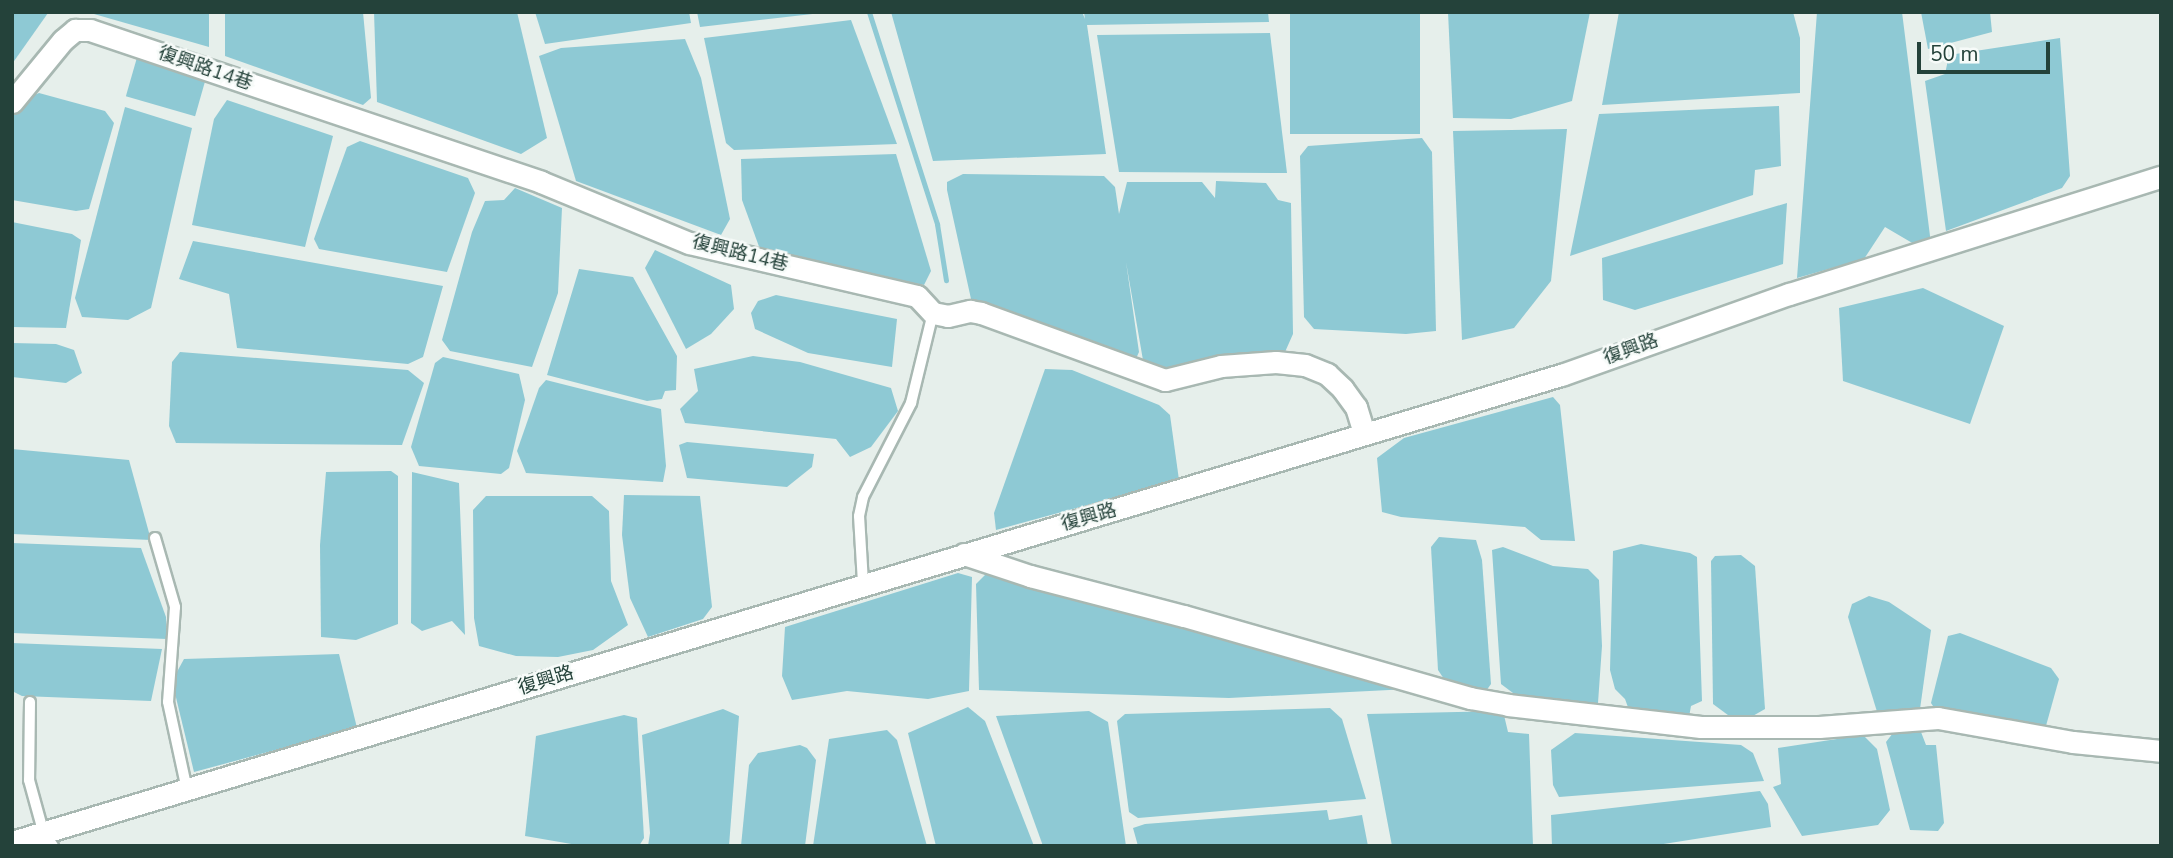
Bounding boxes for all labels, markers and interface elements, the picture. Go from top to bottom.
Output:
scale bar [1921,28,2054,72]
text: 50 m [1930,40,1979,68]
street label: 復興路14巷 [155,42,255,96]
street label: 復興路14巷 [689,231,791,277]
street label: 復興路 [1600,330,1662,370]
street label: 復興路 [1058,499,1120,537]
street label: 復興路 [515,662,577,700]

